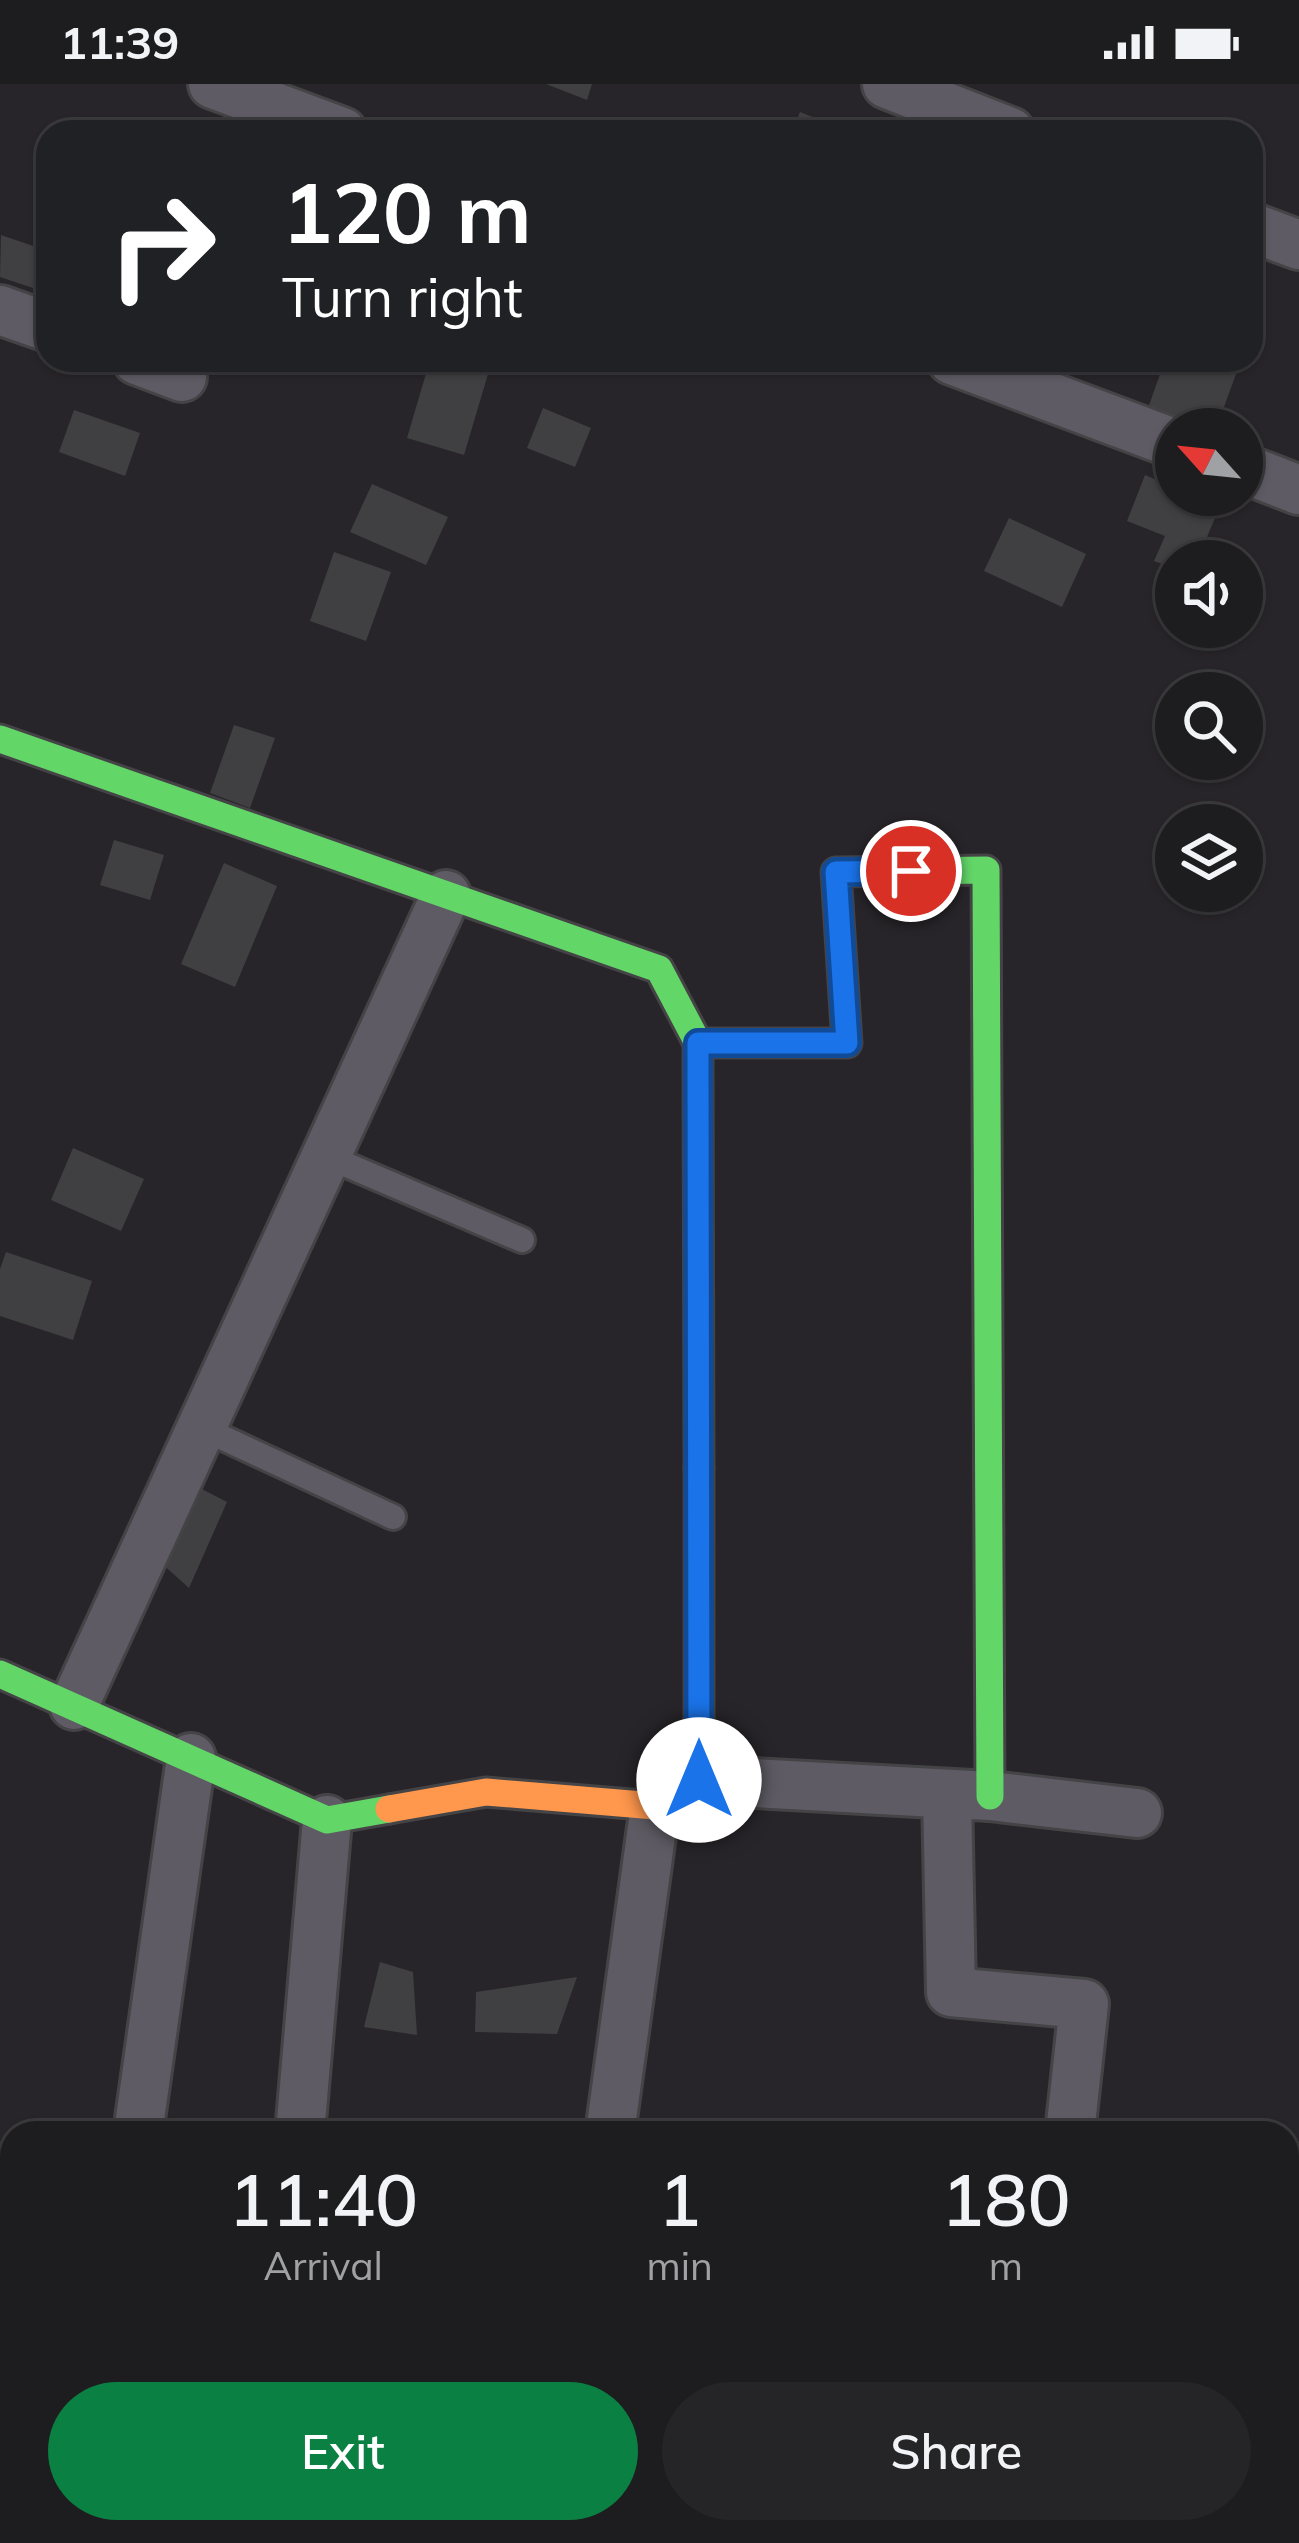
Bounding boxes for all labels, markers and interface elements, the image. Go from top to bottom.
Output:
text: 11:39 [60,14,179,70]
text: 120 m [282,159,532,264]
icon: right [84,168,240,324]
text: Turn right [282,263,523,331]
north arrow [1155,408,1263,516]
map controls [1155,408,1263,912]
button: sound [1155,540,1263,648]
button: search [1155,672,1263,780]
button: layers [1155,804,1263,912]
pin [860,820,962,922]
icon: arrive [878,838,944,904]
position arrow [636,1717,762,1843]
text: 11:40 [228,2154,418,2244]
text: 1 [658,2154,701,2244]
text: 180 [941,2154,1071,2244]
text: Arrival [264,2241,383,2290]
text: min [646,2241,713,2290]
text: m [989,2241,1023,2290]
button: Exit [48,2382,638,2520]
button: Share [662,2382,1251,2520]

